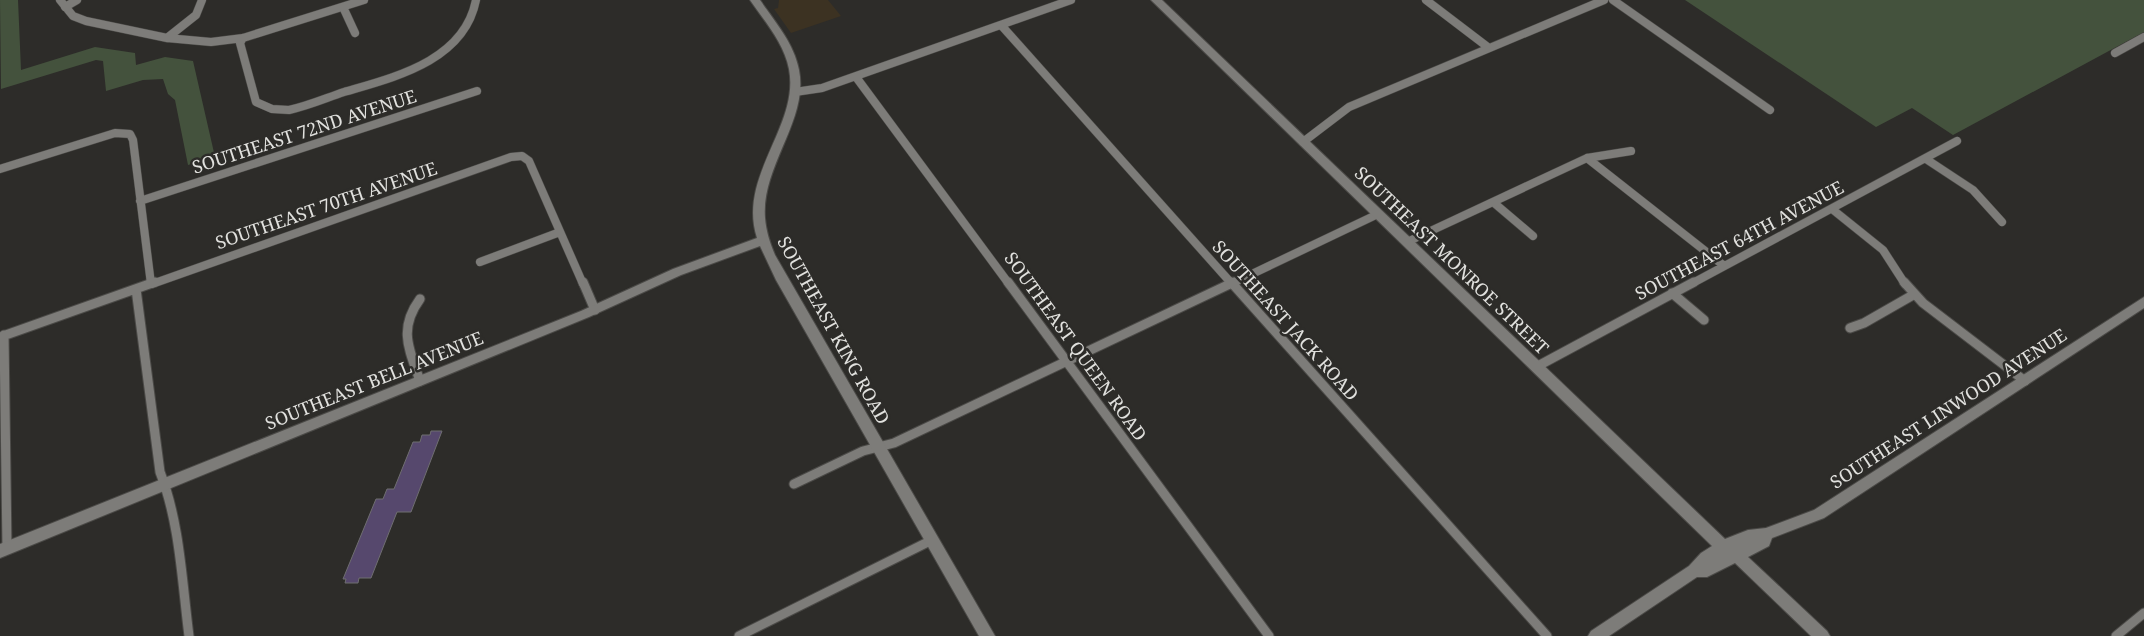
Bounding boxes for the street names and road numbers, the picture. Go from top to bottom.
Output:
street label: SOUTHEAST 72ND AVENUE [189,83,419,179]
street label: SOUTHEAST 70TH AVENUE [212,156,440,254]
street label: SOUTHEAST MONROE STREET [1350,161,1554,359]
street label: SOUTHEAST 64TH AVENUE [1631,175,1847,305]
street label: SOUTHEAST KING ROAD [772,232,896,428]
street label: SOUTHEAST JACK ROAD [1208,235,1364,405]
street label: SOUTHEAST QUEEN ROAD [999,247,1153,445]
street label: SOUTHEAST LINWOOD AVENUE [1825,322,2071,494]
street label: SOUTHEAST BELL AVENUE [261,325,487,435]

